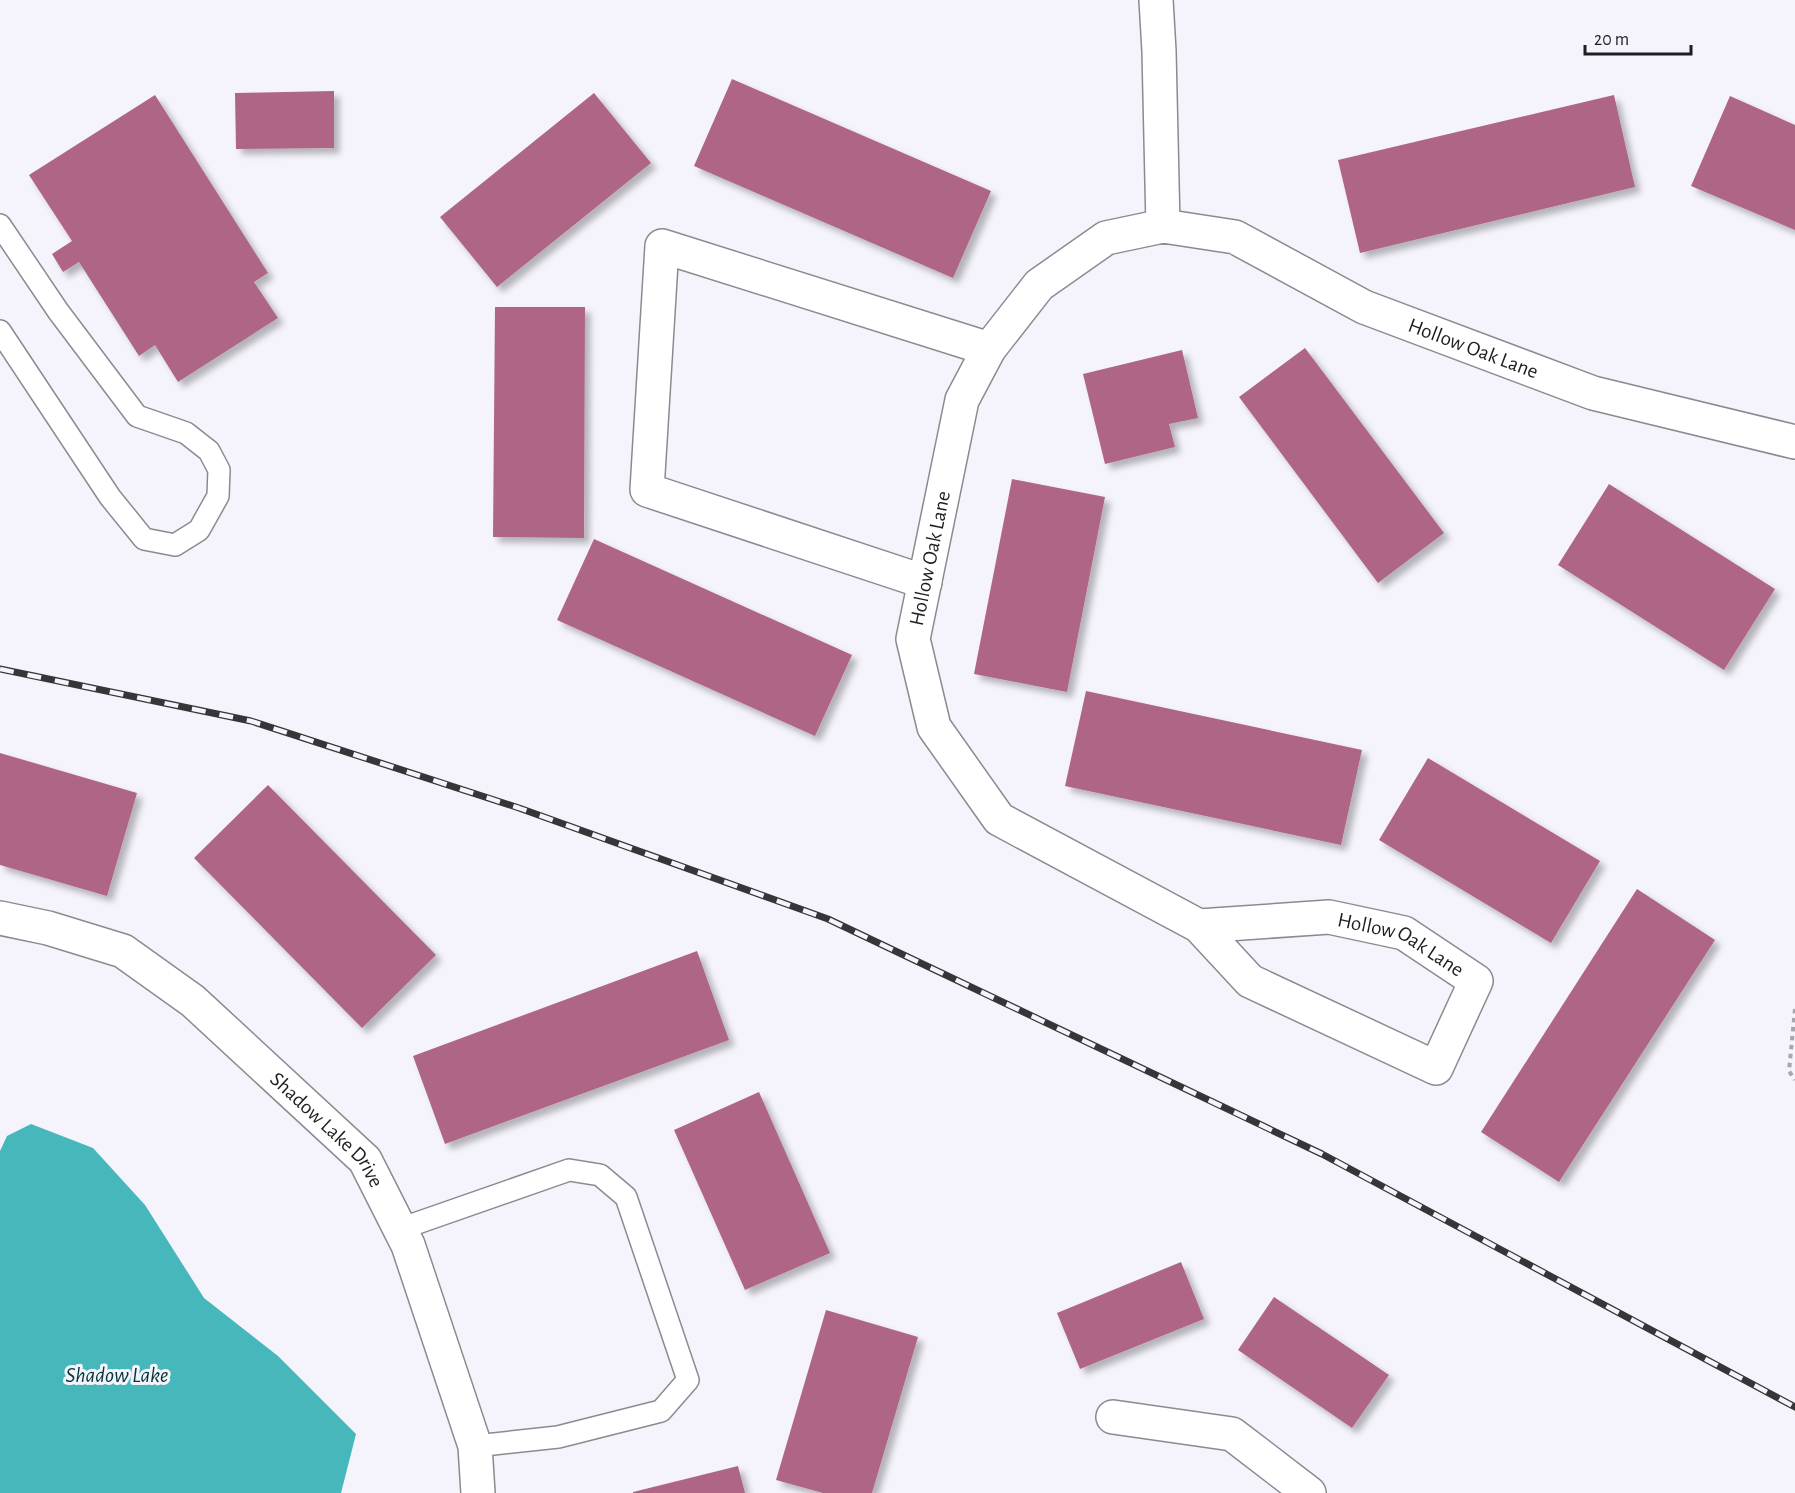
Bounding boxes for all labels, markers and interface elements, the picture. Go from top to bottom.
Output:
scale bar [1585,18,1692,56]
text: 20 m [1594,31,1629,49]
street label: Hollow Oak Lane [1405,314,1541,382]
street label: Hollow Oak Lane [905,489,954,628]
street label: Hollow Oak Lane [1336,909,1468,980]
street label: Shadow Lake Drive [266,1068,387,1191]
water label: Shadow Lake [66,1364,168,1386]

